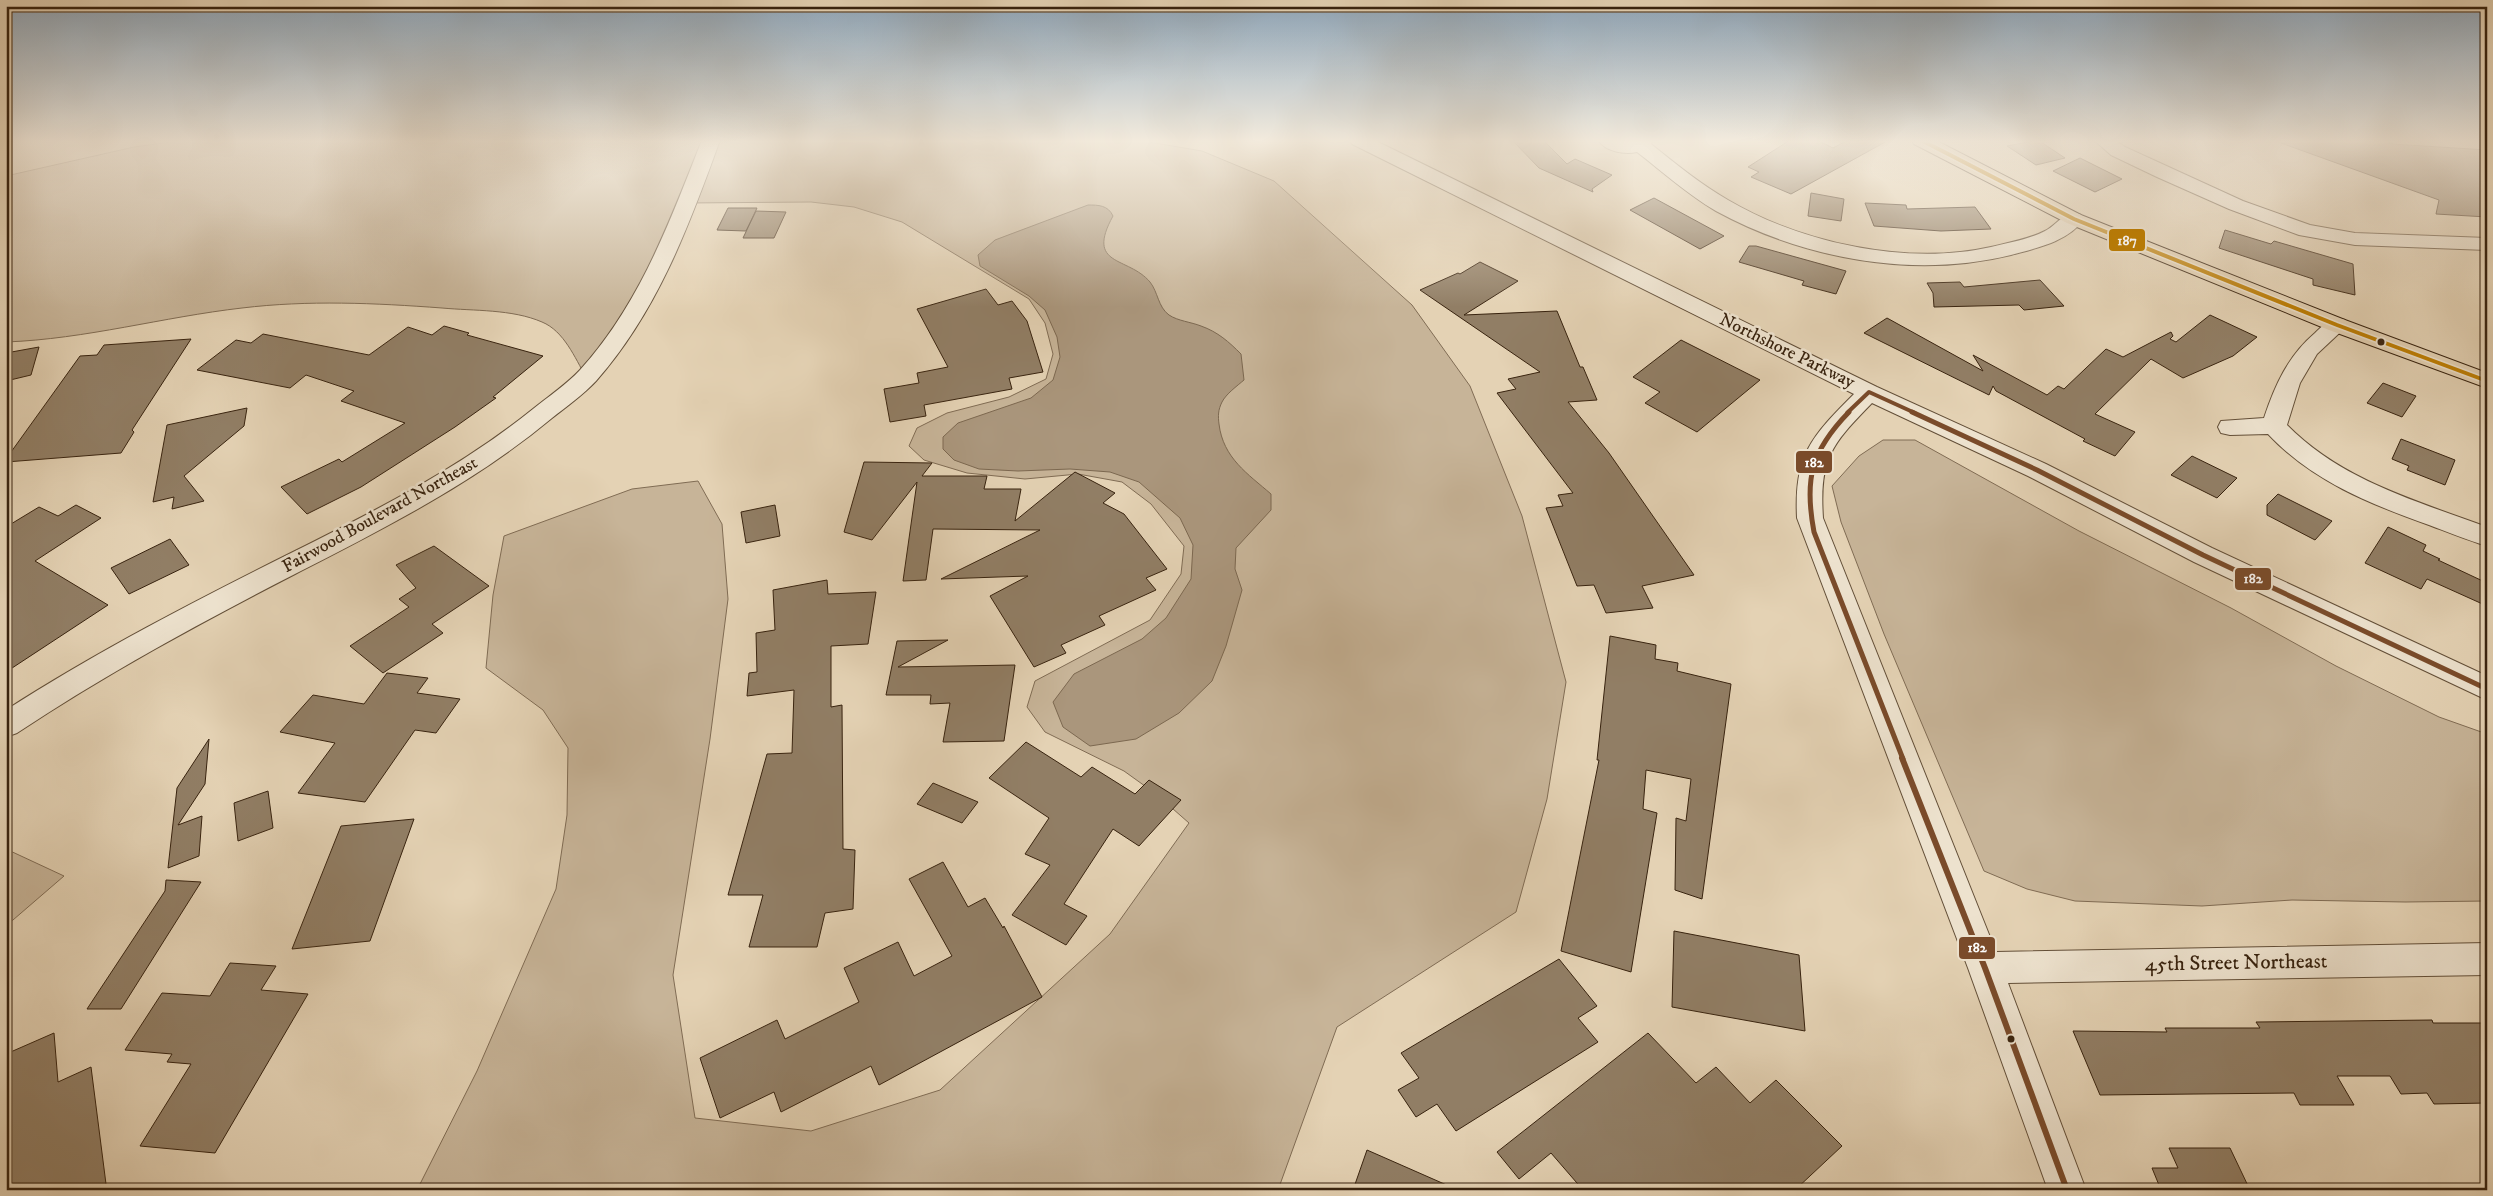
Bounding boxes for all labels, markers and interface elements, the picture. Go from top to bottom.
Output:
line badge: 187 [2108,228,2146,252]
text: 187 [2117,232,2137,250]
street label: Northshore Parkway [1716,309,1859,394]
unlabelled marker [2376,337,2386,347]
line badge: 182 [1795,450,1833,474]
street label: Fairwood Boulevard Northeast [278,452,482,578]
text: 182 [1804,454,1825,472]
line badge: 182 [2234,567,2272,591]
text: 182 [2243,570,2264,588]
line badge: 182 [1958,936,1996,960]
text: 182 [1967,939,1988,957]
street label: 45th Street Northeast [2144,948,2328,978]
unlabelled marker [2006,1034,2016,1044]

